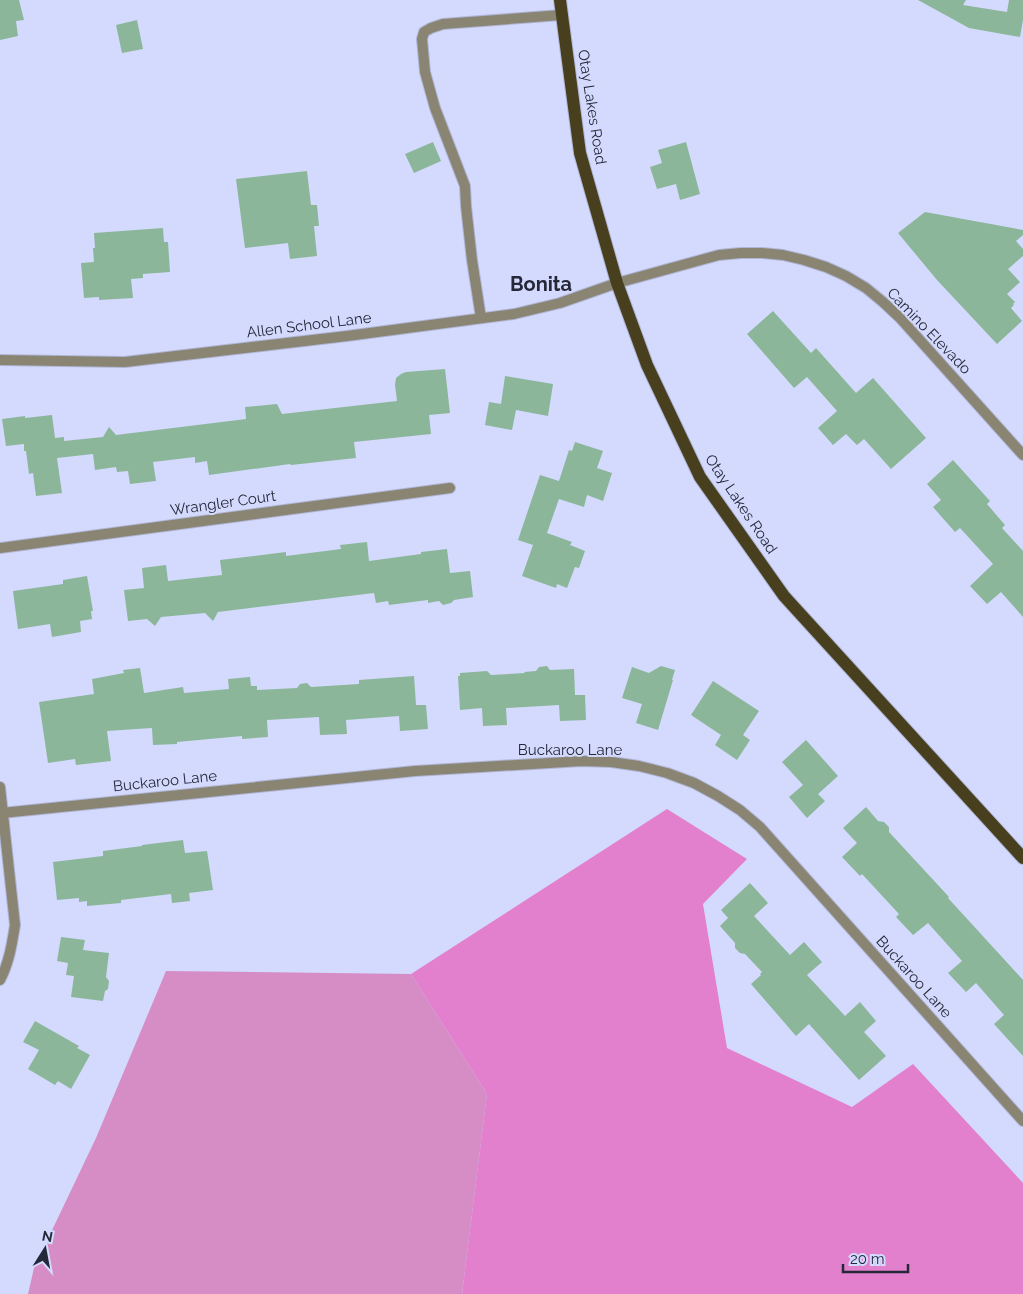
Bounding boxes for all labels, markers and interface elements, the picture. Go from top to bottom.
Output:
street label: Otay Lakes Road [574,48,610,166]
district label: Bonita [510,272,572,296]
street label: Camino Elevado [883,284,975,378]
street label: Allen School Lane [246,308,373,342]
street label: Otay Lakes Road [701,451,781,557]
street label: Wrangler Court [169,487,277,519]
street label: Buckaroo Lane [518,741,622,759]
street label: Buckaroo Lane [112,767,218,795]
street label: Buckaroo Lane [872,932,956,1022]
north arrow [20,1224,70,1274]
text: N [41,1227,54,1245]
scale bar [843,1242,908,1274]
text: 20 m [850,1250,885,1268]

